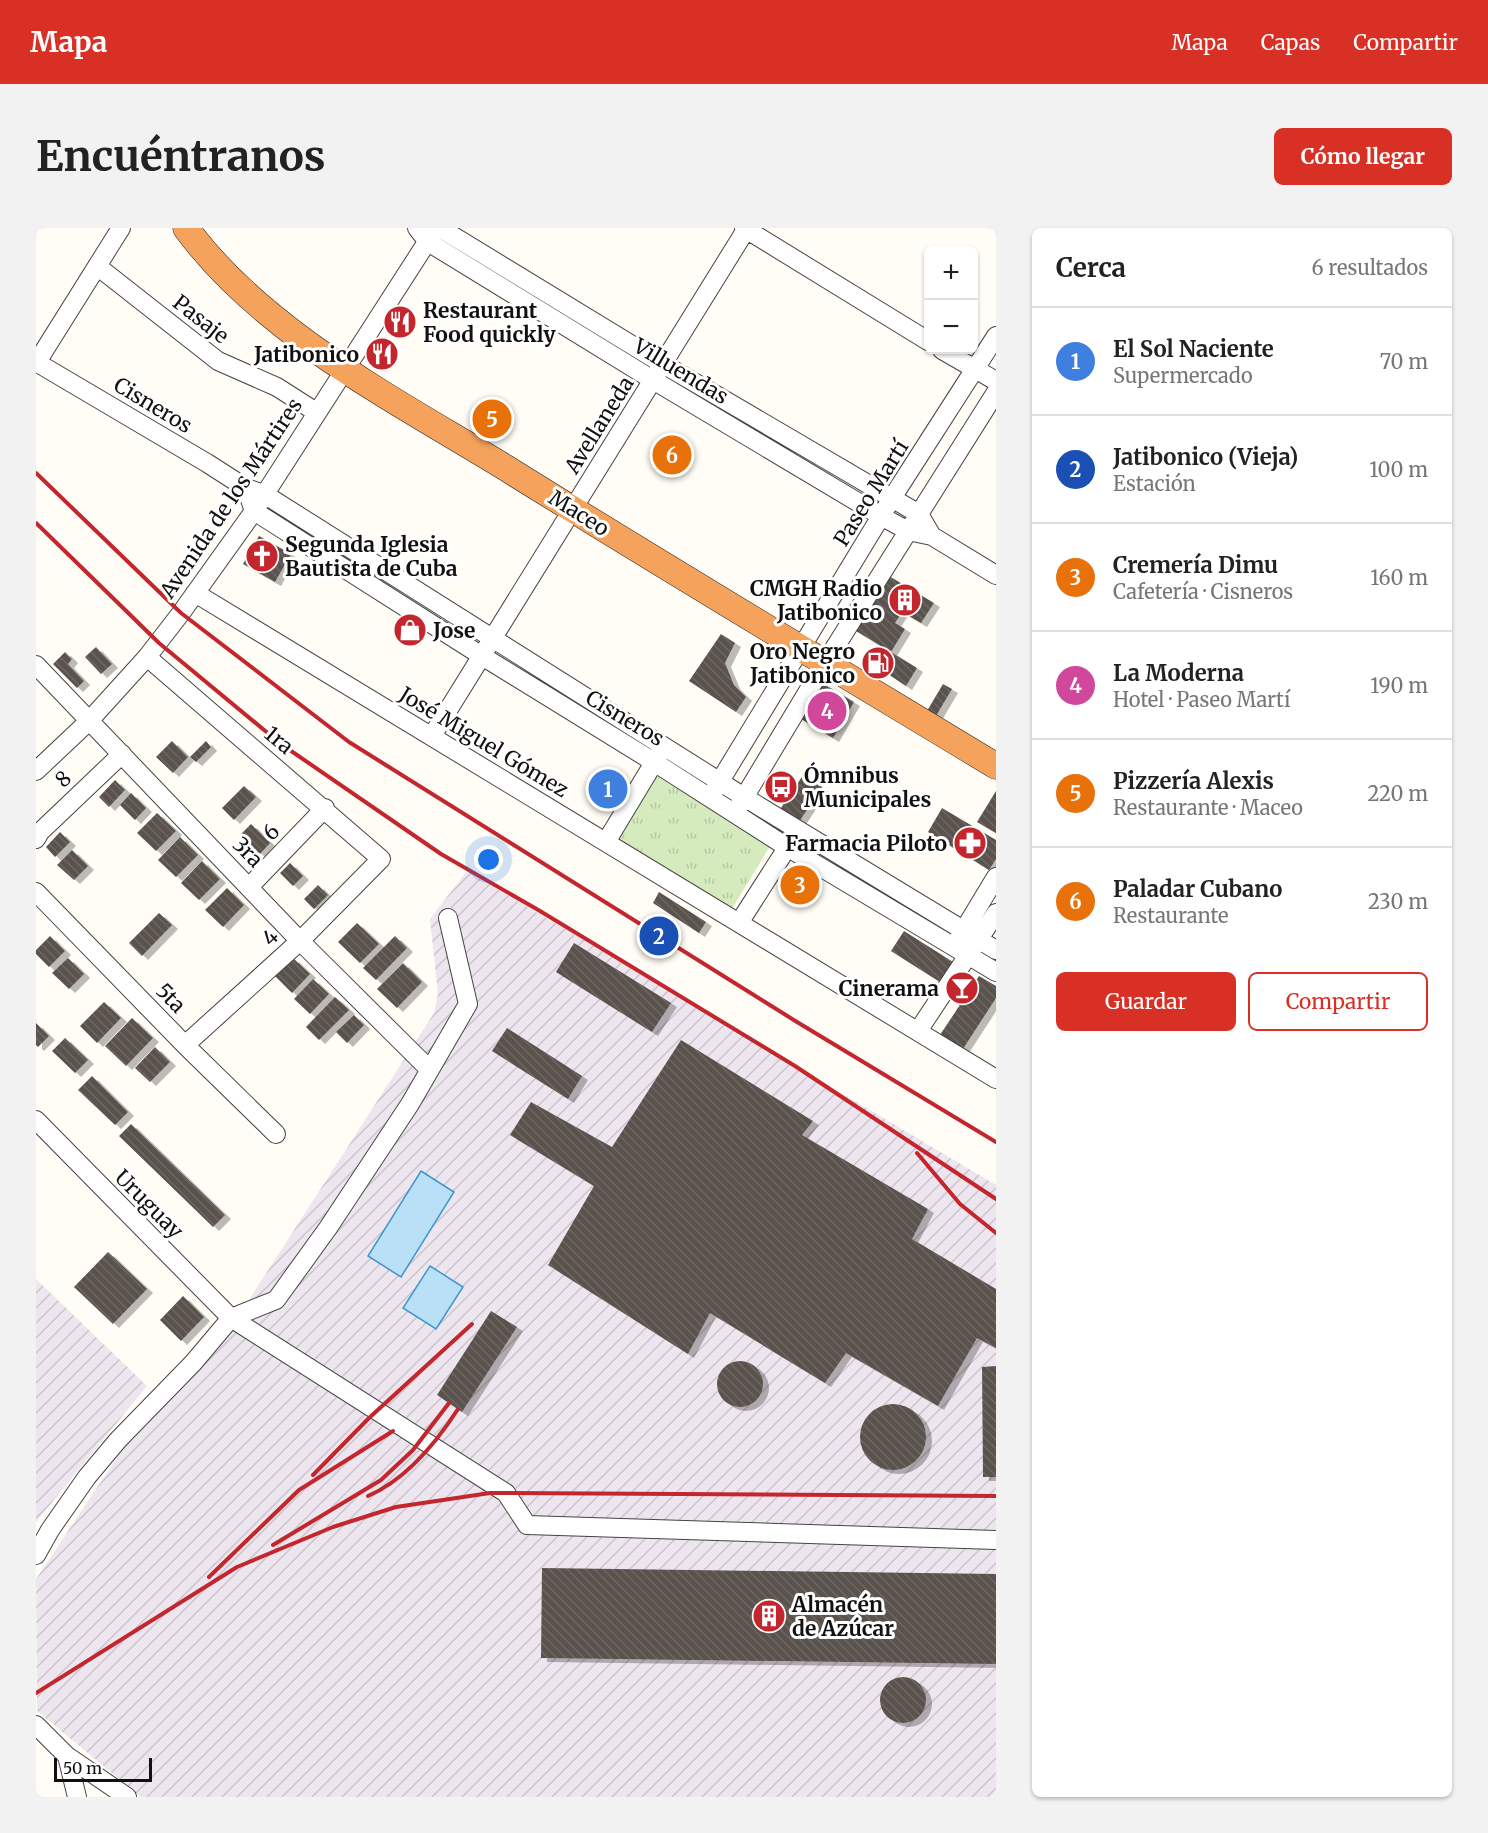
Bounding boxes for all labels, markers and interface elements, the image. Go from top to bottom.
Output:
text: Mapa [30,24,107,60]
text: Mapa [1171,29,1228,56]
text: Capas [1261,29,1320,56]
text: Compartir [1353,29,1458,56]
button: Cómo llegar [1274,128,1452,185]
text: Encuéntranos [36,130,325,182]
map controls [924,246,978,354]
button: + [924,246,978,300]
text: Cerca [1056,251,1126,284]
text: 6 resultados [1312,255,1428,280]
street label: Pasaje [168,289,234,349]
place label: Restaurant Food quickly [423,297,556,348]
button: − [924,300,978,354]
restaurant icon: Restaurant Food quickly [382,304,418,340]
street label: Villuendas [628,332,733,410]
text: El Sol Naciente [1113,335,1274,363]
restaurant icon: Jatibonico [364,336,400,372]
place label: Jatibonico [253,341,359,368]
text: 1 [1071,349,1080,374]
text: 70 m [1380,349,1428,374]
text: Supermercado [1113,363,1253,388]
street label: Cisneros [109,371,197,439]
street label: Avellaneda [558,371,640,480]
street label: Avenida de los Mártires [153,393,308,604]
pin: 5 [472,396,512,441]
pin: 6 [652,432,692,478]
street label: Paseo Martí [828,434,915,551]
text: Jatibonico (Vieja) [1113,443,1298,471]
text: 2 [1070,457,1081,482]
text: 100 m [1369,457,1428,482]
text: Estación [1113,471,1196,496]
street label: Maceo [544,484,614,542]
place label: Segunda Iglesia Bautista de Cuba [285,531,458,582]
church icon: Segunda Iglesia Bautista de Cuba [244,538,280,574]
text: Cremería Dimu [1113,551,1278,579]
text: 3 [1070,565,1081,590]
text: 160 m [1370,565,1428,590]
place label: CMGH Radio Jatibonico [750,575,882,626]
text: Cafetería · Cisneros [1113,579,1293,604]
building icon: CMGH Radio Jatibonico [887,582,923,618]
shop icon: Jose [392,612,428,648]
place label: Jose [432,617,475,644]
place label: Oro Negro Jatibonico [749,638,855,689]
fuel station icon: Oro Negro Jatibonico [860,645,896,681]
text: La Moderna [1113,659,1244,687]
text: 4 [1069,673,1082,698]
text: 190 m [1370,673,1428,698]
street label: José Miguel Gómez [394,680,573,803]
street label: Cisneros [581,684,669,752]
text: Hotel · Paseo Martí [1113,687,1291,712]
pin: 4 [808,688,846,734]
street label: 1ra [259,720,299,760]
place label: Ómnibus Municipales [804,761,932,813]
street label: 8 [49,765,77,793]
pin: 1 [588,766,628,812]
text: Pizzería Alexis [1113,767,1274,795]
bus stop icon: Ómnibus Municipales [763,769,799,805]
text: 5 [1070,781,1081,806]
text: 220 m [1368,781,1428,806]
text: Restaurante · Maceo [1113,795,1303,820]
street label: 6 [257,818,285,846]
pharmacy icon: Farmacia Piloto [952,825,988,861]
place label: Farmacia Piloto [785,830,947,857]
street label: 3ra [227,831,269,873]
your location [474,845,503,874]
pin: 3 [780,862,819,908]
text: Paladar Cubano [1113,875,1282,903]
text: 6 [1069,889,1082,914]
text: 230 m [1368,889,1428,914]
text: Restaurante [1113,903,1228,928]
pin: 2 [640,914,678,958]
street label: 4 [256,923,284,951]
bar icon: Cinerama [944,970,980,1006]
button: Guardar [1056,972,1236,1031]
button: Compartir [1248,972,1428,1031]
place label: Cinerama [839,975,939,1002]
street label: 5ta [150,977,192,1019]
street label: Uruguay [109,1164,190,1245]
place label: Almacén de Azúcar [791,1591,894,1642]
building icon: Almacén de Azúcar [751,1598,787,1634]
scale bar [54,1755,152,1782]
text: 50 m [63,1758,102,1778]

